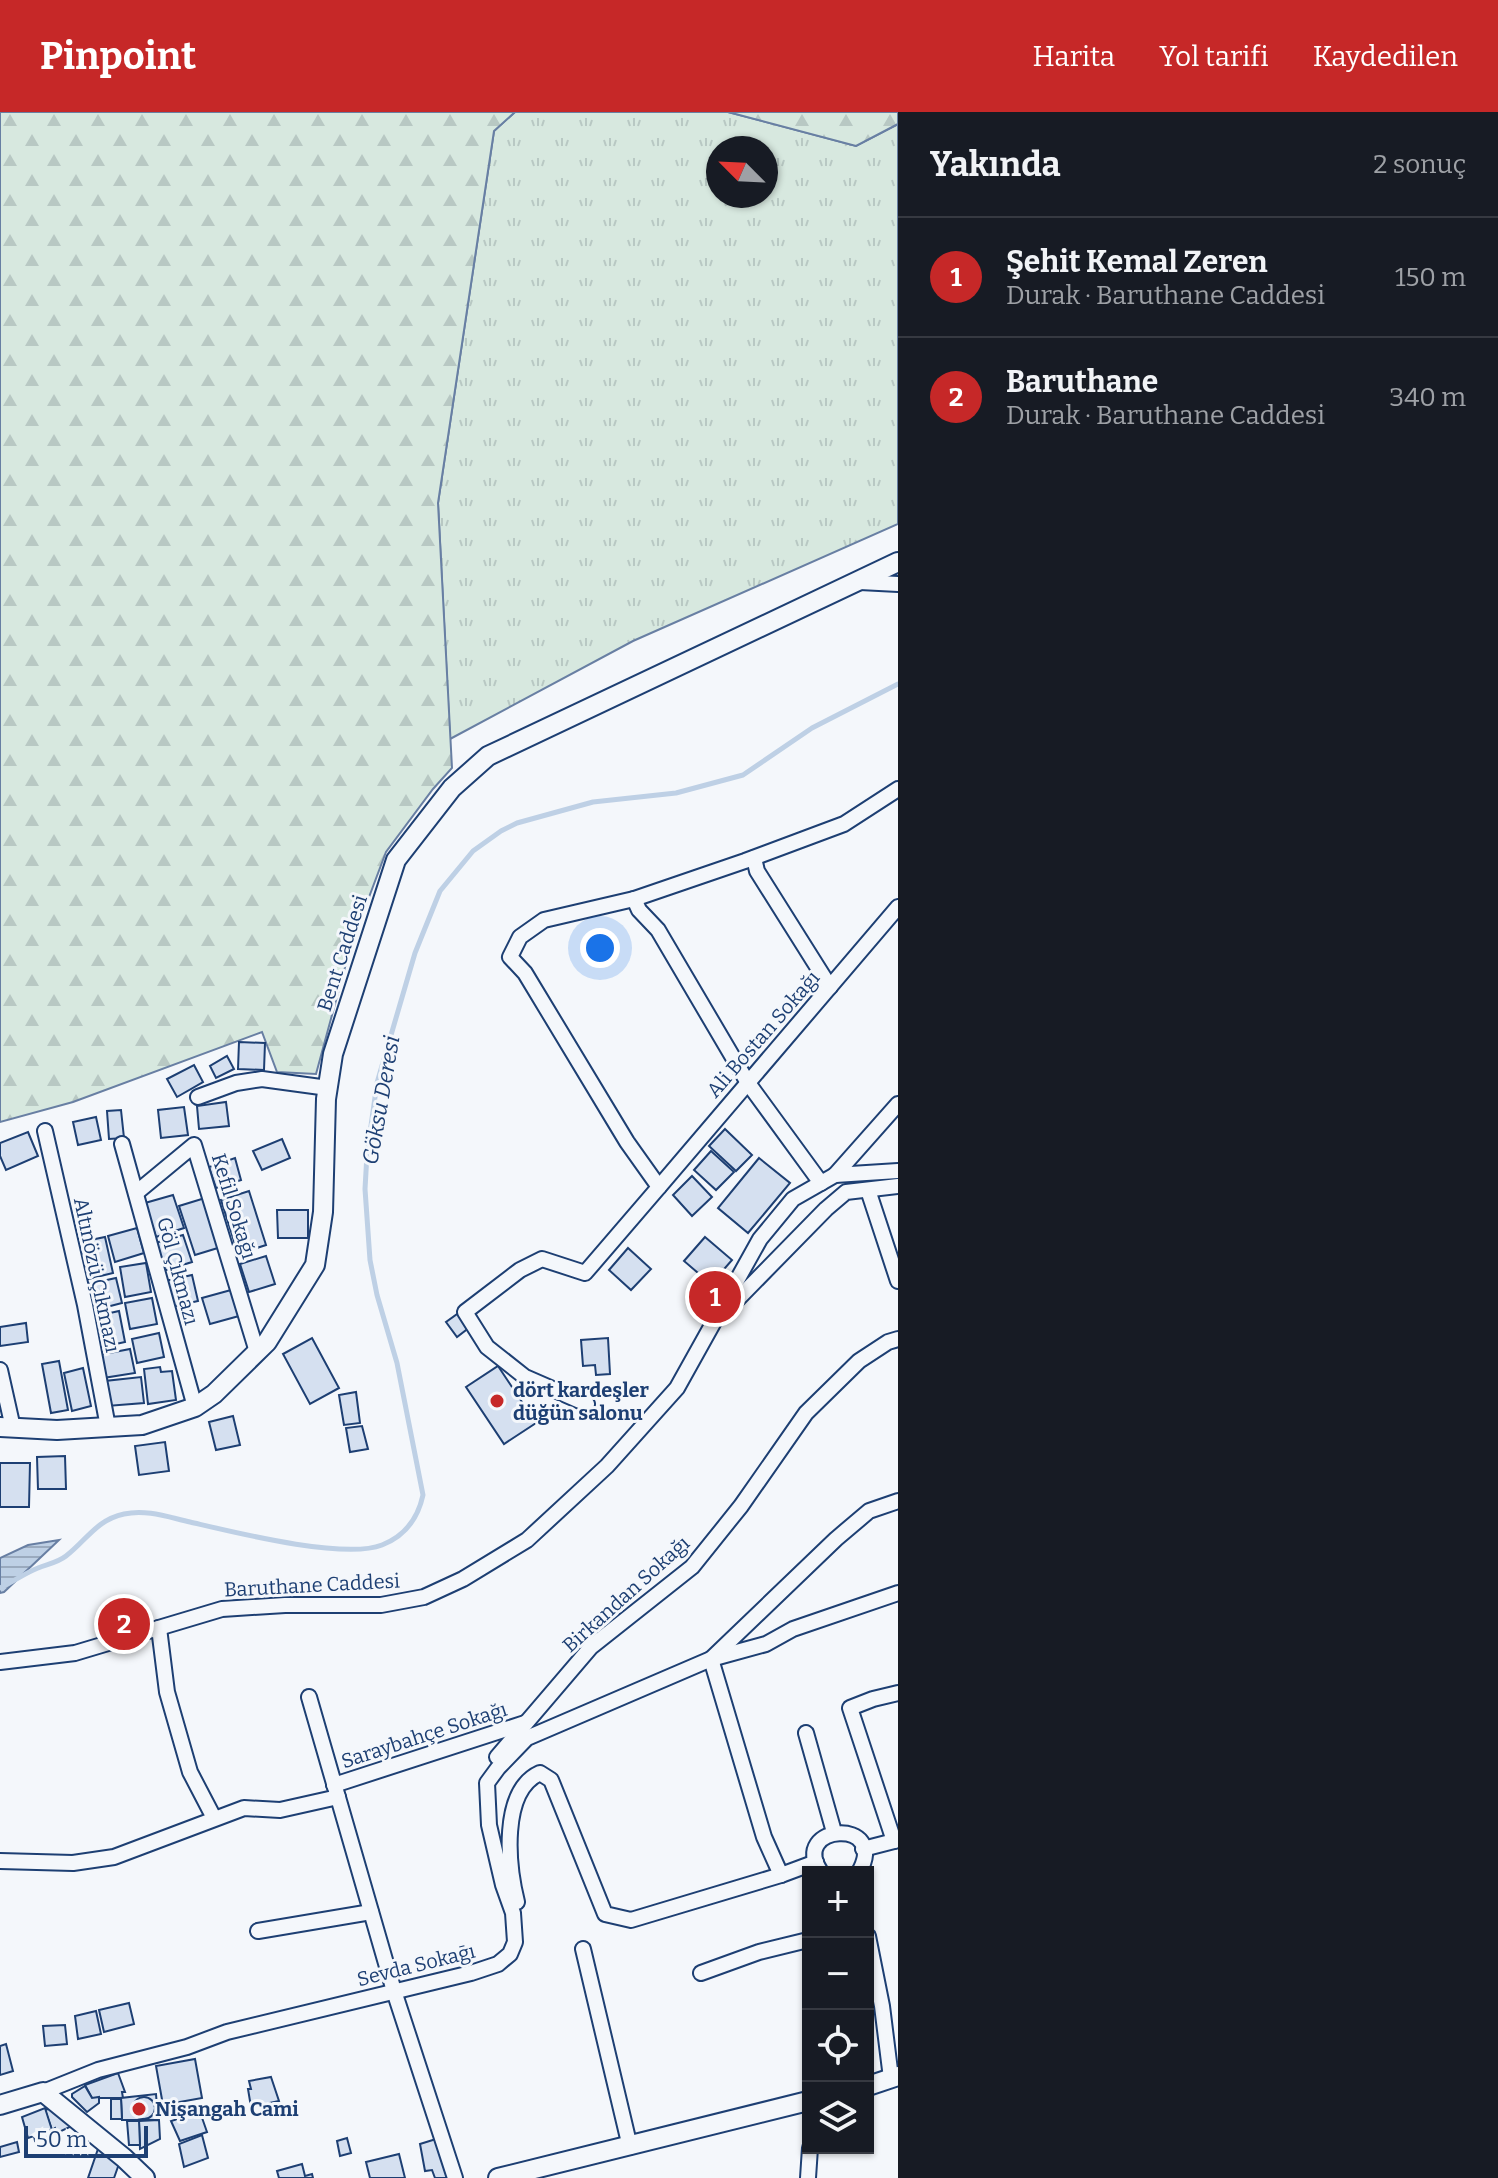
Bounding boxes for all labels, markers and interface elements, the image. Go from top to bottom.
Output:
text: Pinpoint [40,33,196,79]
text: Harita [1033,40,1115,73]
text: Yol tarifi [1159,40,1269,73]
text: Kaydedilen [1313,40,1458,73]
north arrow [706,136,778,208]
text: Yakında [930,144,1061,185]
text: 2 sonuç [1373,149,1466,180]
text: Şehit Kemal Zeren [1006,244,1268,280]
text: 1 [950,262,962,293]
text: 150 m [1395,262,1466,293]
text: Durak · Baruthane Caddesi [1006,280,1325,311]
text: Baruthane [1006,364,1158,400]
text: 2 [949,382,963,413]
text: 340 m [1389,382,1466,413]
text: Durak · Baruthane Caddesi [1006,400,1325,431]
street label: Bent Caddesi [312,892,372,1014]
your location [580,928,620,968]
street label: Ali Bostan Sokağı [702,966,825,1102]
water label: Göksu Deresi [356,1034,406,1166]
street label: Kefil Sokağı [207,1150,261,1262]
street label: Altınözü Çıkmazı [69,1195,125,1355]
street label: Göl Çıkmazı [152,1214,204,1328]
pin: 1 [689,1267,741,1327]
place label: dört kardeşler düğün salonu [513,1378,650,1425]
marker: dört kardeşler düğün salonu [488,1392,506,1410]
street label: Birkandan Sokağı [558,1531,694,1657]
street label: Baruthane Caddesi [223,1568,401,1602]
pin: 2 [98,1594,150,1654]
street label: Saraybahçe Sokağı [338,1697,510,1773]
map controls [802,1866,874,2154]
button: + [802,1866,874,1938]
button: − [802,1938,874,2010]
street label: Sevda Sokaḡı [354,1939,478,1991]
button: locate [802,2010,874,2082]
button: layers [802,2082,874,2154]
place label: Nişangah Cami [155,2097,299,2121]
marker: Nişangah Cami [130,2100,148,2118]
scale bar [24,2122,148,2158]
text: 50 m [36,2126,87,2153]

